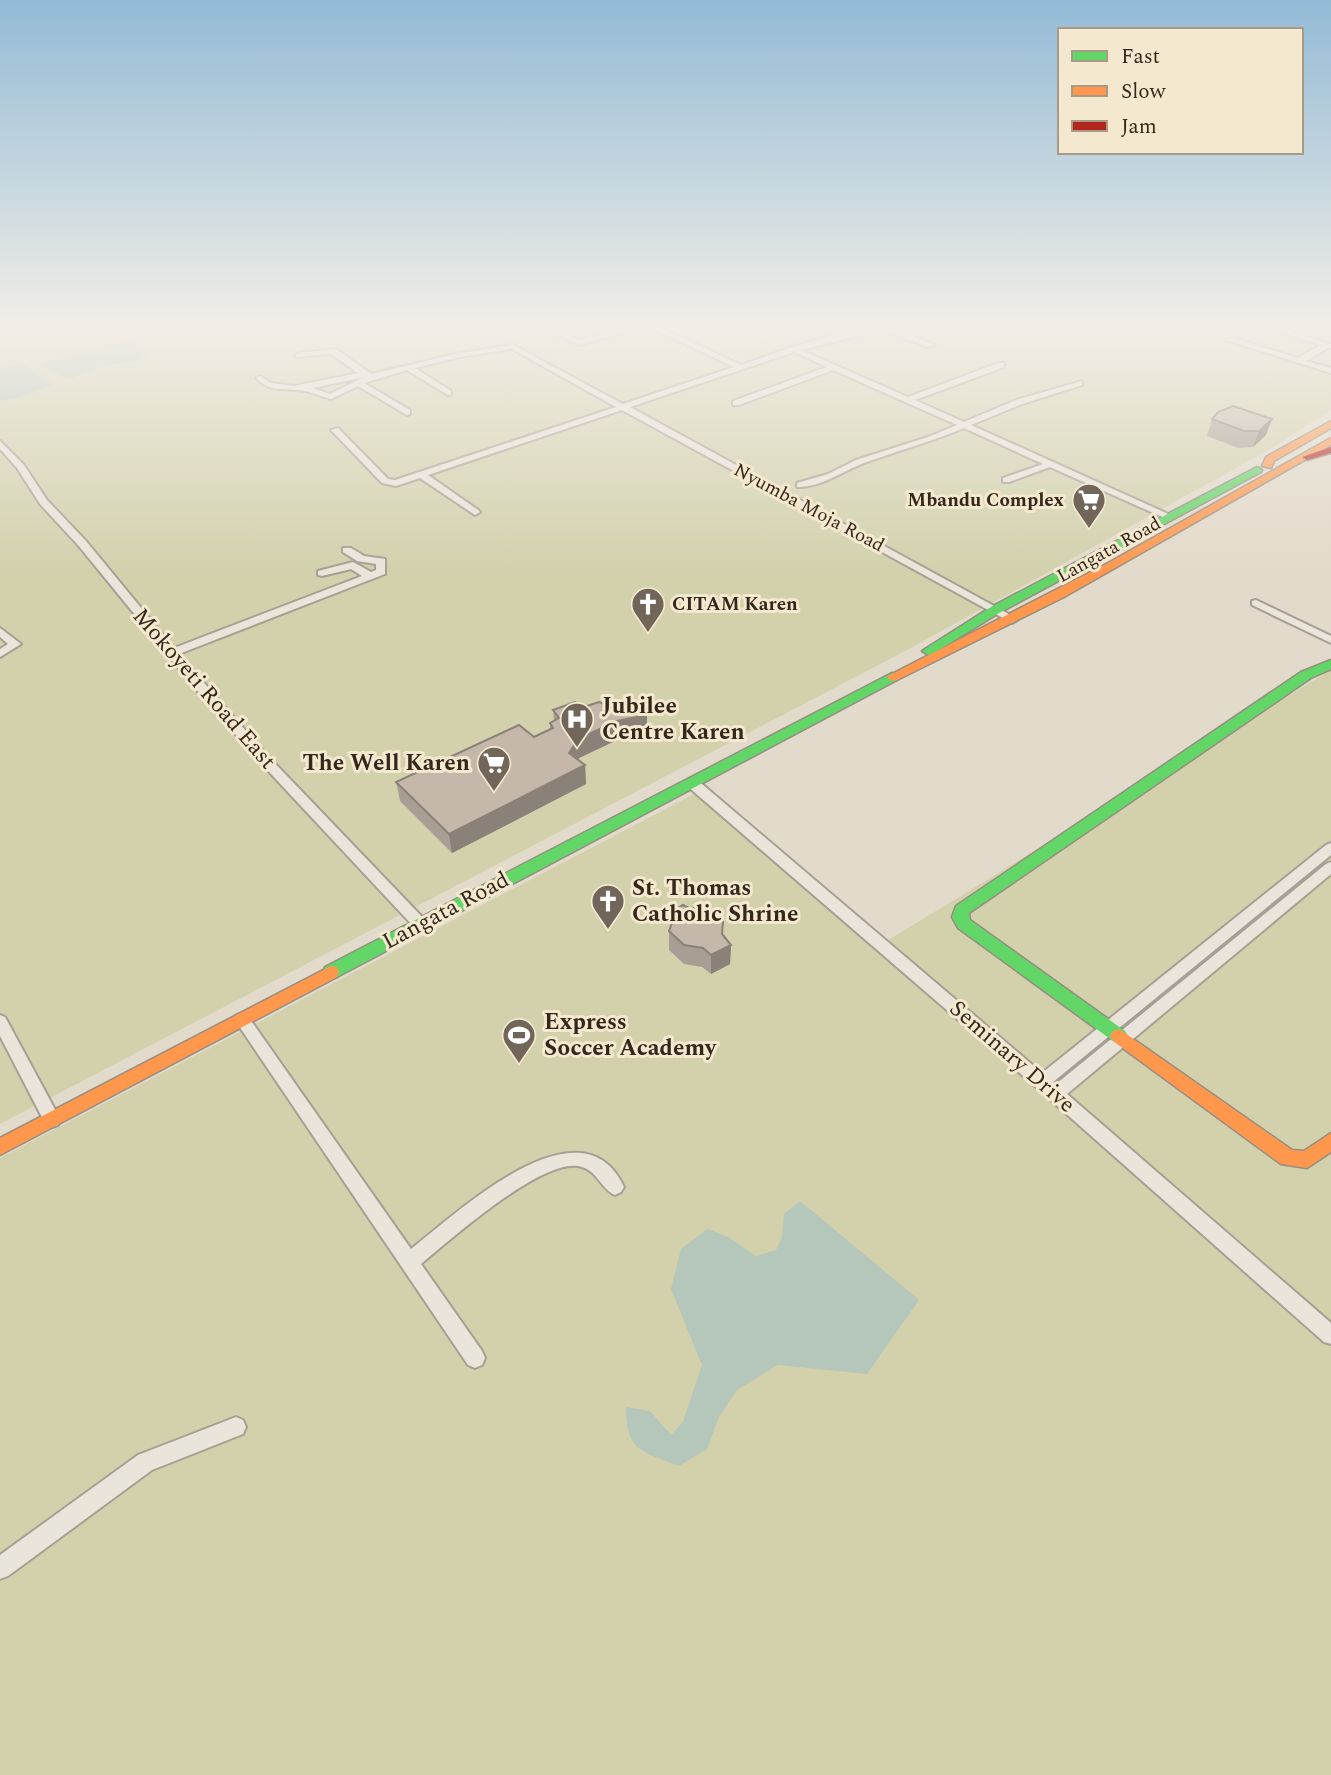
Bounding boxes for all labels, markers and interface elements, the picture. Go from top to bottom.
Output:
legend [1058,28,1303,154]
text: Fast [1121,41,1160,73]
text: Slow [1121,76,1167,108]
text: Jam [1121,111,1157,143]
street label: Nyumba Moja Road [728,456,890,560]
supermarket icon: Mbandu Complex [1070,481,1108,530]
place label: Mbandu Complex [907,486,1065,515]
street label: Langata Road [1052,509,1166,591]
church icon: CITAM Karen [629,585,667,634]
place label: CITAM Karen [672,590,798,619]
street label: Mokoyeti Road East [124,600,284,778]
place label: Jubilee Centre Karen [602,689,745,750]
hospital icon: Jubilee Centre Karen [558,700,596,749]
supermarket icon: The Well Karen [475,744,513,793]
place label: The Well Karen [302,746,470,781]
street label: Langata Road [376,863,516,959]
place label: St. Thomas Catholic Shrine [632,871,798,932]
church icon: St. Thomas Catholic Shrine [589,882,627,931]
street label: Seminary Drive [941,992,1083,1122]
place label: Express Soccer Academy [544,1005,717,1066]
sports icon: Express Soccer Academy [500,1016,538,1065]

